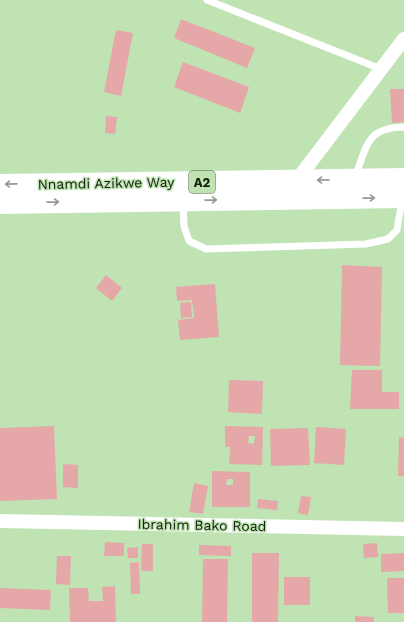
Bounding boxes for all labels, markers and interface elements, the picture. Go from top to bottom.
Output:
road number: A2 [189,171,215,193]
street label: Nnamdi Azikwe Way [37,174,175,192]
one-way arrow [317,176,330,184]
one-way arrow [5,180,18,188]
one-way arrow [362,194,375,202]
one-way arrow [204,196,217,204]
one-way arrow [46,198,59,206]
street label: Ibrahim Bako Road [137,516,267,534]

